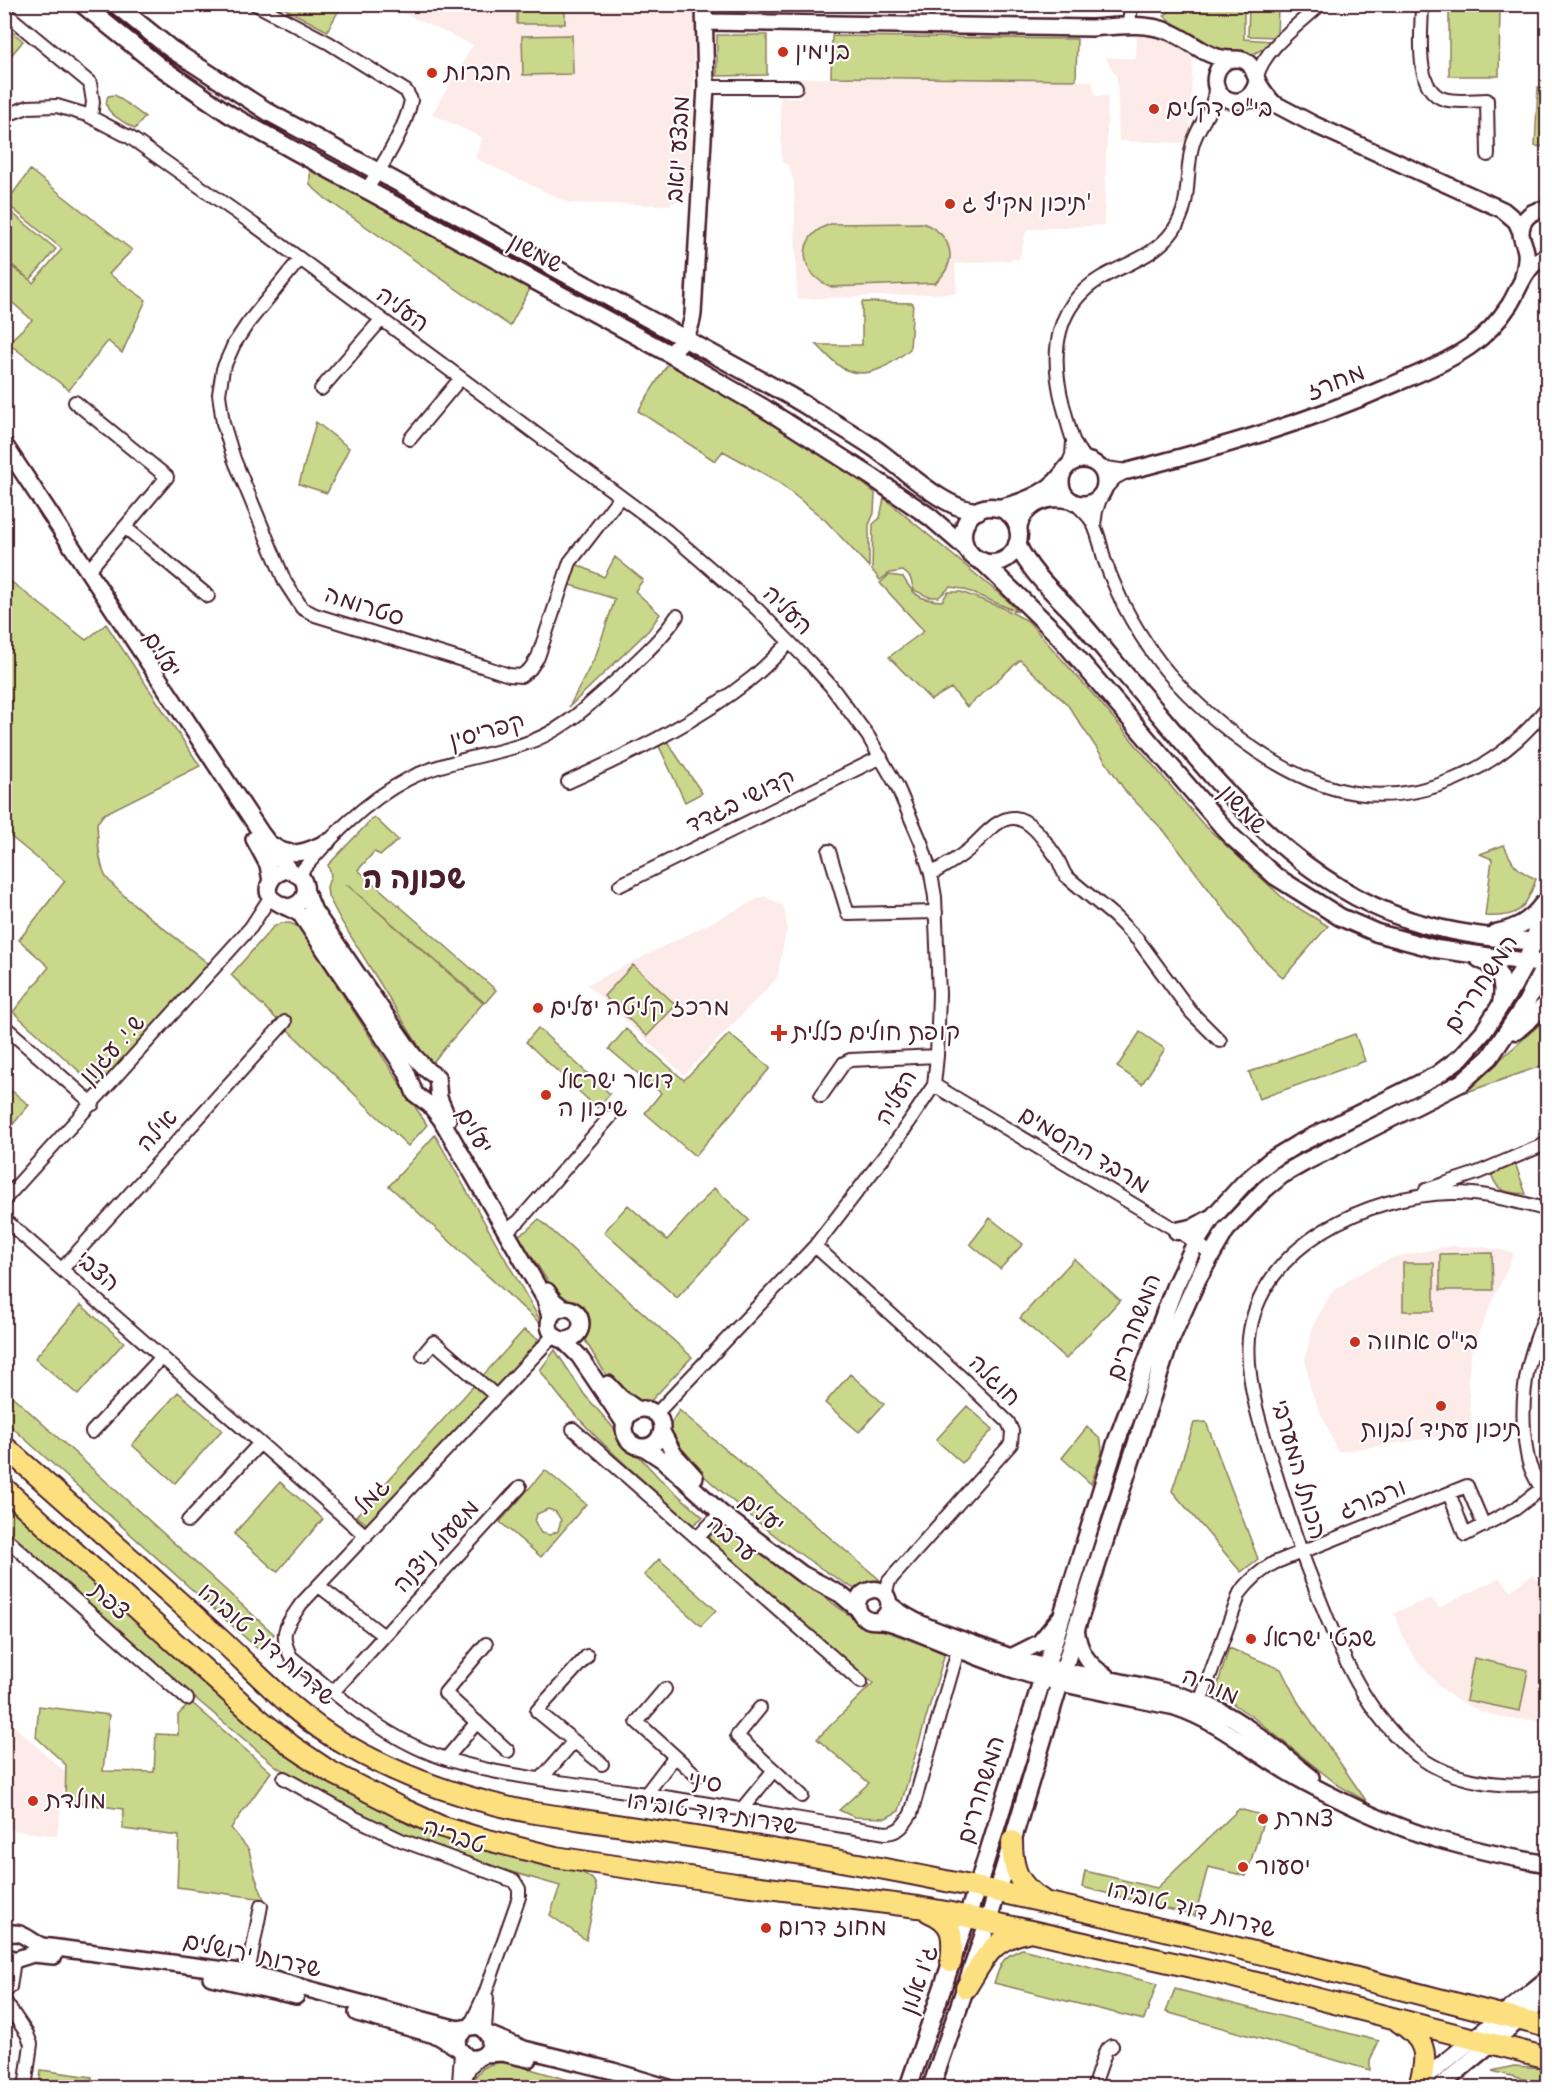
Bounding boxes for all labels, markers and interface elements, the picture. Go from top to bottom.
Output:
place label: בנימין [795,37,850,68]
marker: בנימין [776,45,790,59]
place label: חברות [442,58,511,89]
marker: חברות [425,66,439,80]
place label: בי"ס דקלים [1166,94,1273,125]
street label: מבצע יואב [660,95,698,203]
marker: בי"ס דקלים [1147,102,1161,116]
place label: תיכון מקיף ג' [962,189,1092,220]
marker: תיכון מקיף ג' [943,197,957,211]
street label: שמשון [502,227,568,281]
street label: העליה [369,280,435,340]
street label: מחרז [1302,357,1370,409]
street label: העליה [755,579,819,643]
street label: סטרומה [320,580,408,634]
street label: יעלים [135,626,187,684]
street label: קפריסין [446,706,528,758]
street label: קדושי בגדד [681,762,801,842]
street label: שמשון [1211,778,1273,842]
district label: שכונה ה [363,860,466,899]
street label: המשחררים [1438,929,1526,1039]
place label: מרכז קליטה יעלים [550,993,730,1024]
marker: מרכז קליטה יעלים [531,1001,545,1015]
street label: ש.י. עגנון [73,1008,153,1092]
place label: קופת חולים כללית [790,1018,960,1049]
marker: קופת חולים כללית [770,1024,788,1042]
street label: העליה [869,1065,925,1131]
place label: דואר ישראל שיכון ה [558,1066,674,1125]
marker: דואר ישראל שיכון ה [539,1088,553,1102]
street label: מרבד הקסמים [1013,1100,1155,1202]
street label: יעלים [447,1102,499,1160]
street label: אילה [131,1103,185,1159]
street label: הצבי [69,1245,125,1299]
street label: המשחררים [1101,1269,1169,1385]
place label: בי"ס אחווה [1367,1327,1478,1358]
marker: בי"ס אחווה [1348,1335,1362,1349]
street label: חוגלה [961,1348,1027,1414]
street label: הכותל המערבי [1263,1396,1333,1544]
marker: תיכון עתיד לבנות [1434,1399,1448,1413]
place label: תיכון עתיד לבנות [1360,1415,1522,1446]
street label: גמל [348,1472,398,1522]
street label: ורבורג [1335,1473,1411,1527]
street label: יעלים [732,1487,790,1541]
street label: משעול ניצנה [387,1494,487,1600]
street label: ערבה [699,1509,763,1569]
street label: צפת [81,1575,135,1628]
street label: שדרות דוד טוביהו [191,1577,342,1714]
place label: שבטי ישראל [1263,1624,1376,1655]
marker: שבטי ישראל [1244,1632,1258,1646]
street label: מוריה [1177,1661,1243,1713]
street label: המשחררים [951,1732,1013,1848]
street label: סיני [686,1765,724,1801]
street label: שדרות דוד טוביהו [624,1785,800,1843]
place label: מולדת [43,1786,106,1817]
marker: מולדת [26,1794,40,1808]
place label: צמרת [1273,1804,1334,1835]
street label: טבריה [419,1812,489,1862]
marker: צמרת [1256,1812,1270,1826]
place label: יסעור [1255,1852,1311,1883]
marker: יסעור [1236,1860,1250,1874]
street label: שדרות דוד טוביהו [1103,1874,1279,1946]
place label: מחוז דרום [778,1913,887,1944]
marker: מחוז דרום [759,1921,773,1935]
street label: שדרות ירושלים [180,1926,324,1986]
street label: ג'ו אלון [894,1941,946,2019]

